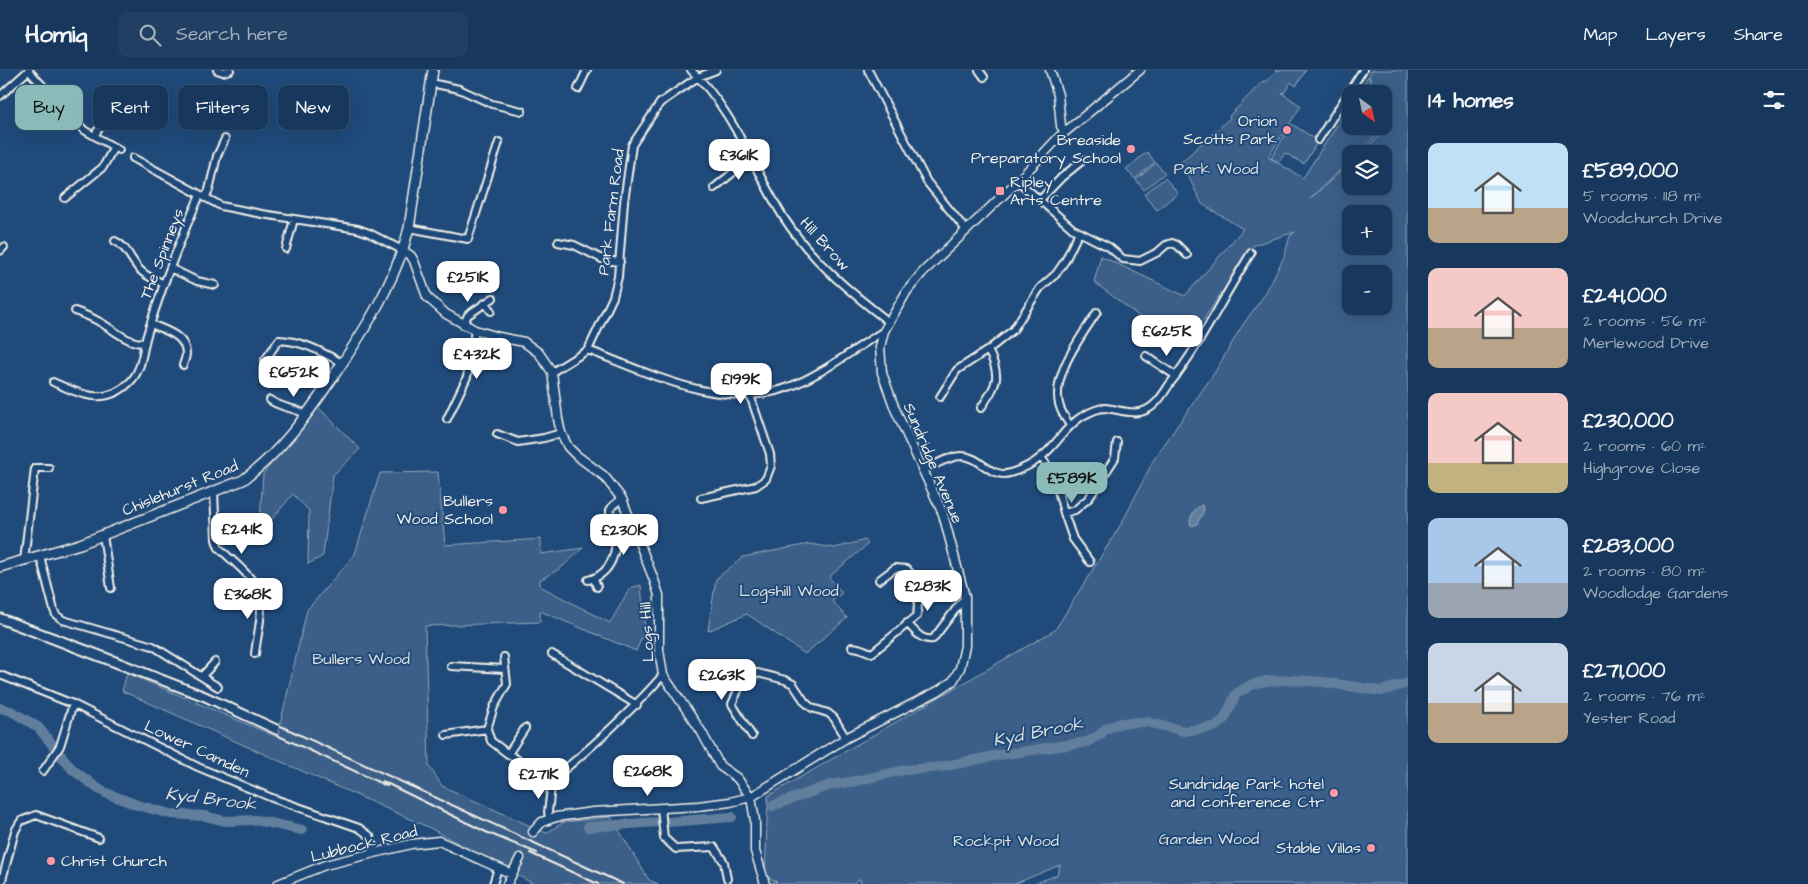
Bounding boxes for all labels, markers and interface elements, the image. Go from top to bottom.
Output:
search box [118,12,468,57]
text: Homiq [25,18,88,52]
icon: search [136,21,164,49]
text: Search here [176,21,288,48]
text: Map [1583,22,1617,47]
text: Layers [1645,22,1706,47]
text: Share [1734,22,1783,47]
chip: Buy [15,85,83,130]
chip: Rent [93,85,168,130]
chip: Filters [178,85,268,130]
chip: New [278,85,349,130]
north arrow [1342,85,1392,135]
map controls [1342,85,1392,315]
text: 14 homes [1428,86,1514,115]
icon: filters [1760,86,1788,114]
place label: Orion Scotts Park [1183,110,1277,150]
marker: Orion Scotts Park [1281,124,1293,136]
place label: Breaside Preparatory School [971,129,1121,170]
pin: £361K [704,138,774,181]
marker: Breaside Preparatory School [1125,143,1137,155]
text: £361K [720,144,758,166]
button: layers [1342,145,1392,195]
street label: Park Farm Road [592,148,630,276]
text: £589,000 [1583,156,1678,185]
park label: Park Wood [1174,158,1258,180]
icon: home [1468,163,1528,223]
place label: Ripley Arts Centre [1010,171,1102,211]
marker: Ripley Arts Centre [994,185,1006,197]
text: 5 rooms · 118 m² [1583,185,1702,207]
street label: The Spinneys [135,205,190,303]
button: + [1342,205,1392,255]
text: Woodchurch Drive [1583,207,1722,229]
street label: Hill Brow [795,212,855,276]
pin: £251K [433,260,503,303]
button: − [1342,265,1392,315]
text: £251K [448,266,488,288]
text: £241,000 [1583,281,1667,310]
icon: home [1468,288,1528,348]
text: 2 rooms · 56 m² [1583,310,1707,332]
pin: £625K [1132,314,1202,357]
text: £625K [1143,320,1191,342]
text: Merlewood Drive [1583,332,1709,354]
pin: £432K [442,338,512,380]
text: £432K [454,343,500,365]
pin: £652K [259,356,329,398]
text: £652K [270,361,318,383]
pin: £199K [706,362,776,405]
text: £199K [722,368,760,390]
street label: Sundridge Avenue [897,399,969,528]
text: £230,000 [1583,406,1674,435]
icon: home [1468,413,1528,473]
text: 2 rooms · 60 m² [1583,435,1706,457]
street label: Chislehurst Road [119,455,241,521]
text: Highgrove Close [1583,457,1700,479]
pin: £589K [1037,462,1107,504]
text: £589K [1047,467,1097,489]
place label: Bullers Wood School [397,490,493,530]
marker: Bullers Wood School [497,504,509,516]
pin: £241K [207,512,277,555]
pin: £230K [589,514,659,556]
text: £241K [222,518,262,540]
text: £230K [601,519,647,541]
text: £283,000 [1583,531,1674,560]
icon: home [1468,538,1528,598]
text: 2 rooms · 80 m² [1583,560,1706,582]
pin: £283K [893,570,963,612]
text: £283K [905,575,951,597]
pin: £368K [213,578,283,620]
park label: Logshill Wood [739,580,839,603]
text: Woodlodge Gardens [1583,582,1728,604]
text: £368K [225,583,271,605]
street label: Logs Hill [634,601,661,662]
park label: Bullers Wood [312,648,410,670]
text: £271,000 [1583,656,1665,685]
pin: £263K [687,658,757,701]
icon: home [1468,663,1528,723]
text: £263K [699,664,745,686]
text: 2 rooms · 76 m² [1583,685,1706,707]
text: Yester Road [1583,707,1675,729]
water label: Kyd Brook [991,711,1086,754]
street label: Lower Camden [141,715,253,783]
pin: £268K [613,754,683,797]
pin: £271K [504,758,574,800]
text: £268K [624,760,672,782]
text: £271K [519,763,559,785]
place label: Sundridge Park hotel and conference Ctr [1169,773,1324,813]
water label: Kyd Brook [164,781,259,818]
marker: Sundridge Park hotel and conference Ctr [1328,787,1340,799]
street label: Lubbock Road [308,820,420,868]
park label: Garden Wood [1159,828,1259,850]
park label: Rockpit Wood [953,830,1059,852]
place label: Stable Villas [1276,837,1361,859]
marker: Stable Villas [1365,842,1377,854]
place label: Christ Church [61,850,167,872]
marker: Christ Church [45,855,57,867]

